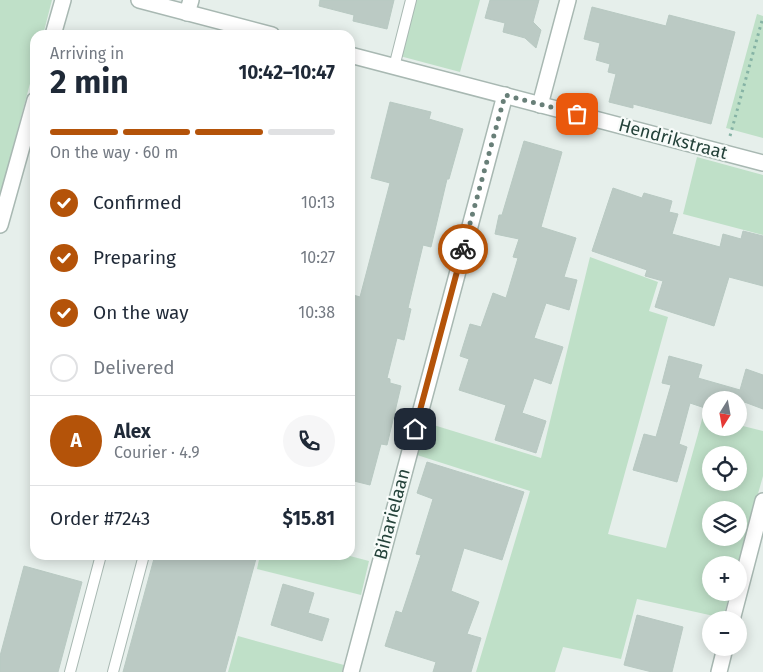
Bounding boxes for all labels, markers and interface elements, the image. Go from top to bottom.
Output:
text: Arriving in [50,44,124,63]
text: 10:42–10:47 [238,61,335,84]
text: 2 min [50,63,129,101]
pin [556,93,598,135]
icon: bag [563,100,591,128]
street label: Hendrikstraat [616,114,730,164]
text: On the way · 60 m [50,143,178,162]
icon: check [50,189,78,217]
text: Confirmed [93,191,182,214]
text: 10:13 [301,193,335,212]
courier [438,224,488,274]
icon: bike [449,235,477,263]
icon: check [50,244,78,272]
text: Preparing [93,246,176,269]
text: 10:27 [300,248,335,267]
icon: check [50,299,78,327]
text: On the way [93,301,189,324]
text: 10:38 [298,303,335,322]
text: Delivered [93,356,175,379]
north arrow [702,391,748,436]
map controls [702,391,747,656]
pin [394,408,436,450]
button: phone [283,415,335,467]
icon: home [401,415,429,443]
text: Alex [114,420,151,443]
text: A [70,429,82,452]
text: Courier · 4.9 [114,443,200,462]
button: locate [702,446,747,491]
street label: Biharielaan [369,466,415,562]
button: layers [702,501,747,546]
text: Order #7243 [50,507,150,530]
text: $15.81 [282,507,335,530]
button: + [702,556,747,601]
button: − [702,611,747,656]

